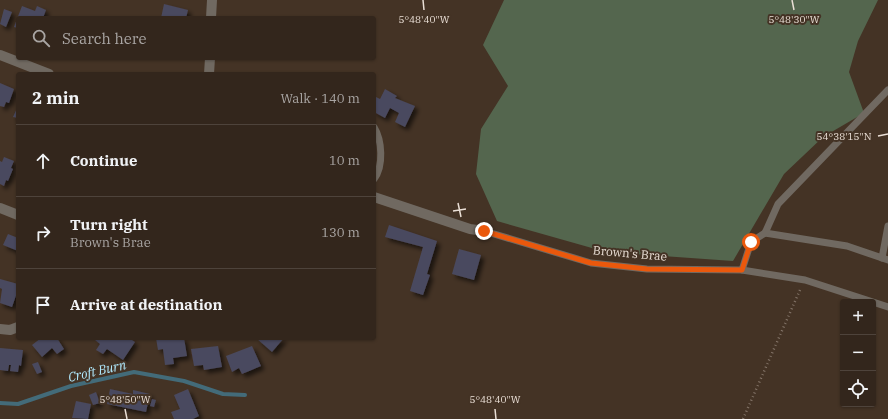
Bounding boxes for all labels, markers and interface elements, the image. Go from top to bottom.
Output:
text: 5°48'40"W [398,13,450,26]
text: 5°48'30"W [768,13,820,26]
search box [16,16,376,60]
icon: search [30,27,52,49]
text: Search here [62,29,147,48]
text: 2 min [32,87,80,109]
text: Walk · 140 m [281,90,360,107]
text: 54°38'15"N [817,130,872,143]
icon: ahead [32,150,54,172]
text: Continue [70,151,137,170]
text: 10 m [329,152,360,169]
text: Turn right [70,215,148,234]
icon: right [32,222,54,244]
route end [475,222,493,240]
text: 130 m [321,224,360,241]
route start [742,233,760,251]
text: Brown's Brae [70,234,151,251]
street label: Brown's Brae [592,242,668,264]
icon: arrive [32,294,54,316]
text: Arrive at destination [70,295,222,314]
map controls [840,299,876,407]
button: + [840,299,876,335]
button: − [840,335,876,371]
water label: Croft Burn [66,356,128,386]
button: locate [840,371,876,407]
text: 5°48'50"W [99,393,151,406]
text: 5°48'40"W [469,393,521,406]

